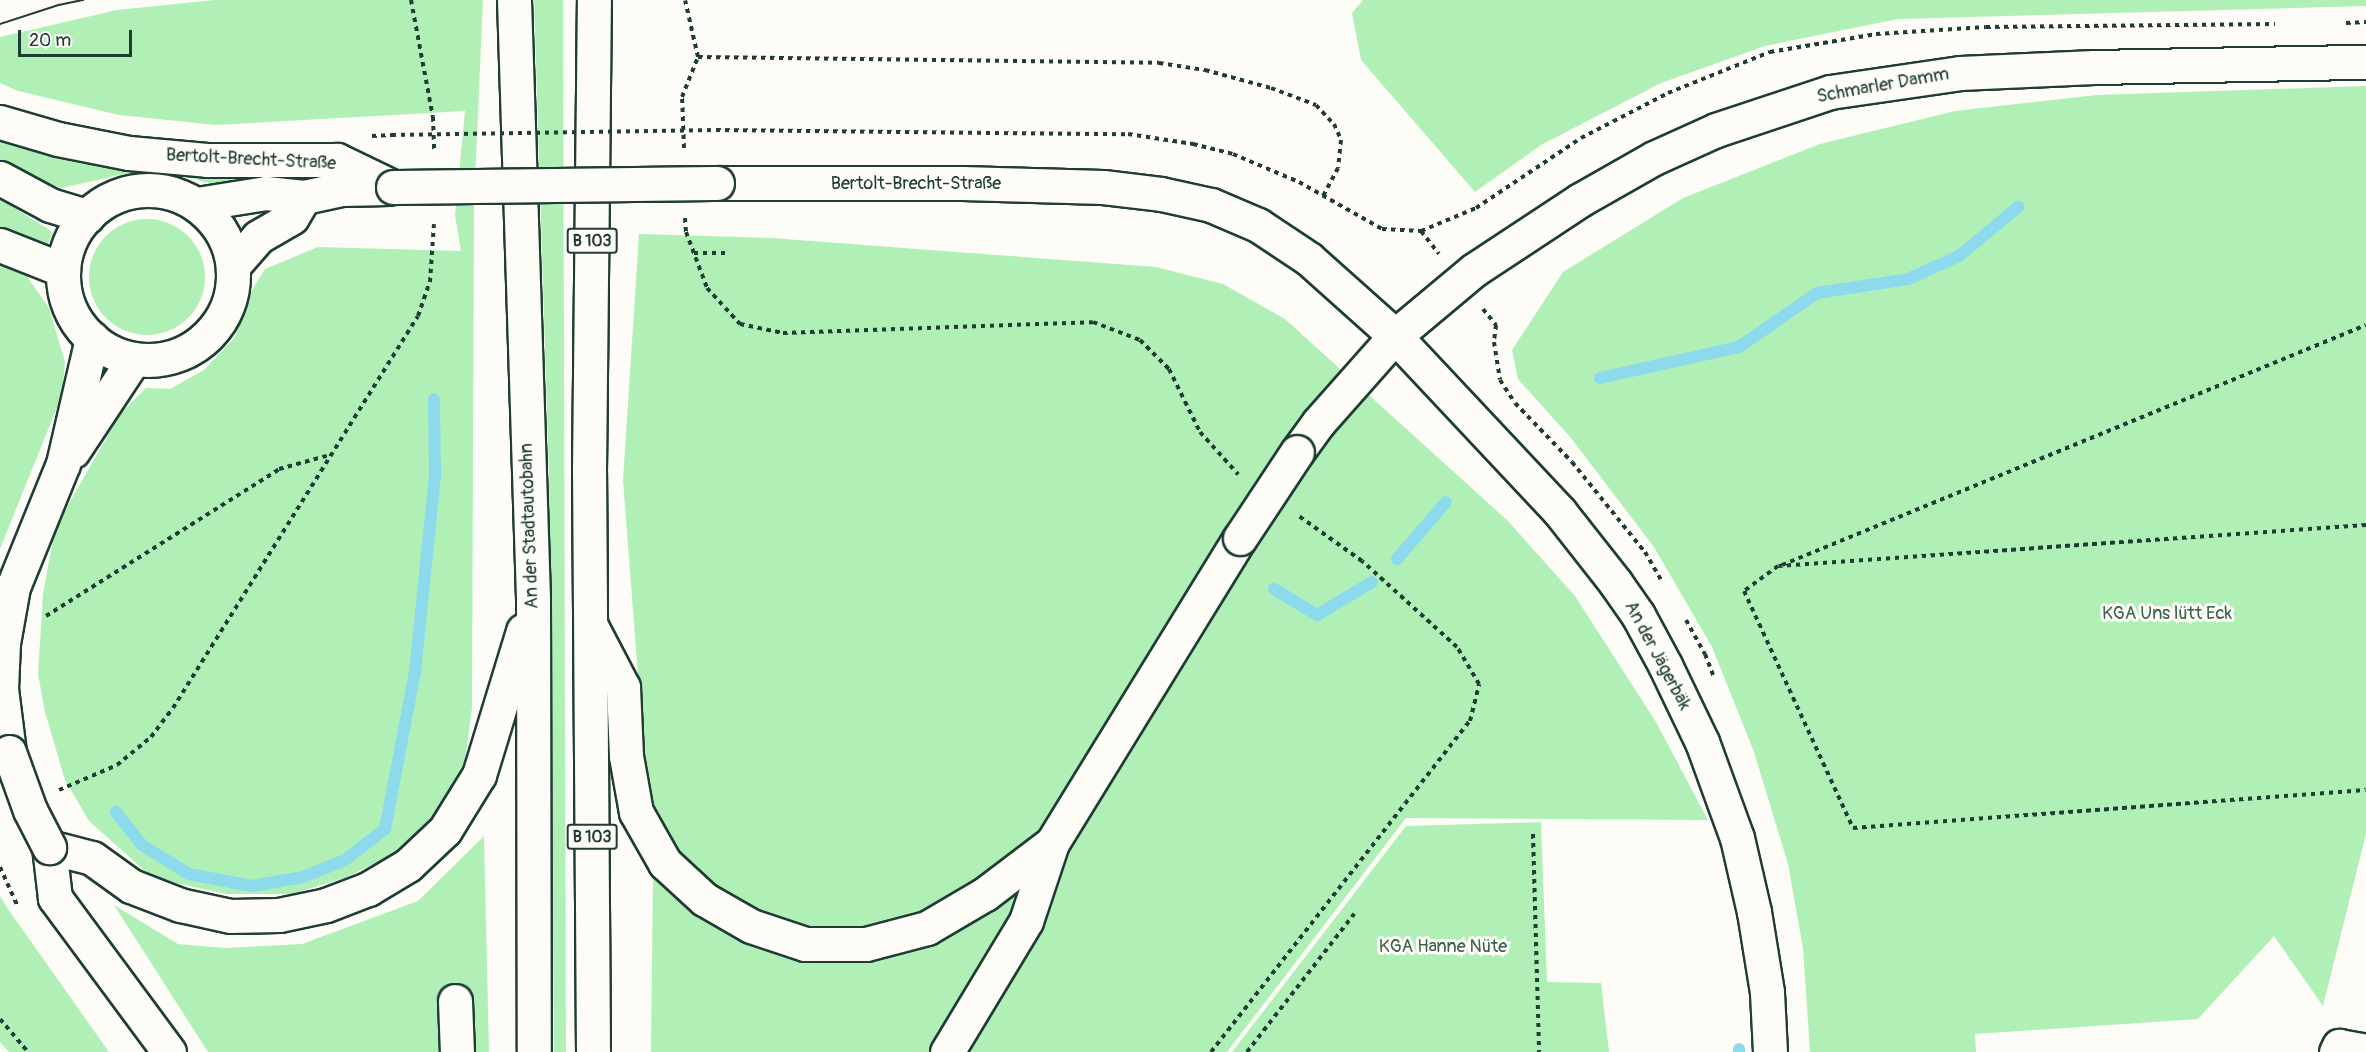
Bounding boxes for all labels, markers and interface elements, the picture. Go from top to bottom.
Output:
scale bar [21,18,135,56]
text: 20 m [29,29,71,52]
street label: Schmarler Damm [1815,64,1951,108]
street label: Bertolt-Brecht-Straße [165,145,337,175]
street label: Bertolt-Brecht-Straße [831,173,1001,195]
road number: B 103 [566,228,618,254]
street label: An der Stadtautobahn [516,443,544,609]
street label: An der Jägerbäk [1619,598,1695,714]
park label: KGA Uns lütt Eck [2102,603,2232,625]
road number: B 103 [566,824,618,850]
park label: KGA Hanne Nüte [1379,936,1507,958]

